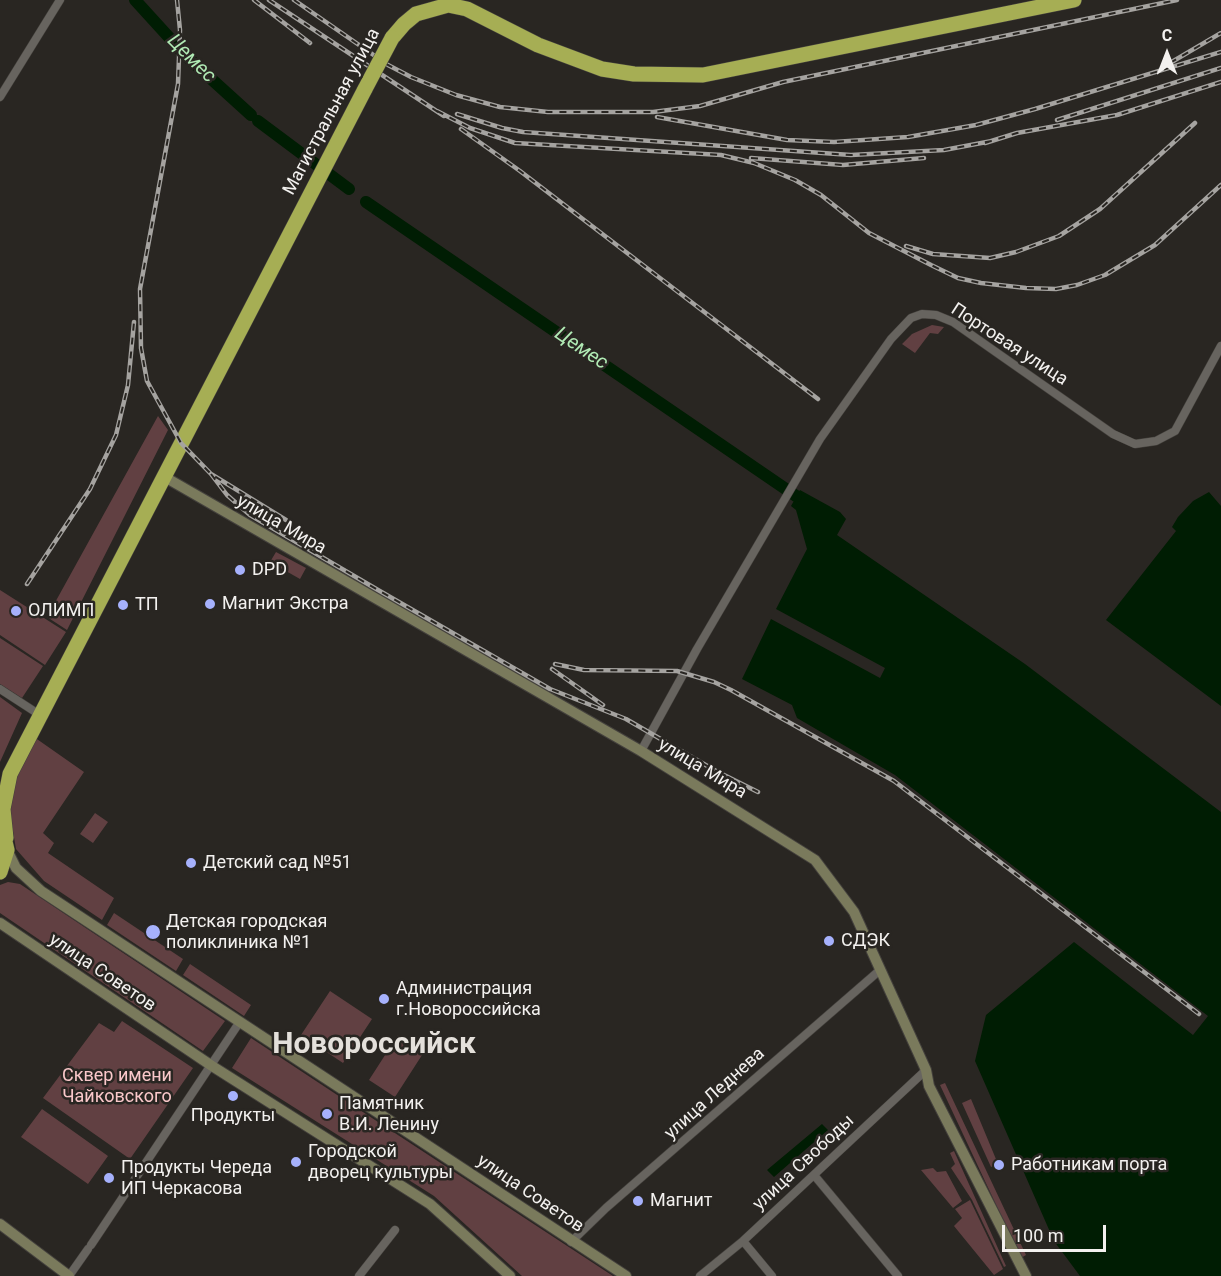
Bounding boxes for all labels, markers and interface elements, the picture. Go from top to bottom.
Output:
north arrow [1137,24,1197,84]
street label: Магистральная улица [279,25,385,199]
text: С [1162,26,1172,45]
water label: Цемес [162,30,220,88]
street label: Портовая улица [947,299,1071,391]
water label: Цемес [550,322,612,376]
street label: улица Мира [232,491,330,559]
place label: DPD [252,559,287,581]
marker: DPD [233,563,247,577]
place label: Магнит Экстра [222,593,349,615]
place label: ТП [135,594,159,616]
marker: Магнит Экстра [203,597,217,611]
marker: ТП [116,598,130,612]
place label: ОЛИМП [28,600,94,622]
marker: ОЛИМП [9,604,23,618]
street label: улица Мира [654,734,750,804]
place label: Детский сад №51 [203,852,352,874]
marker: Детский сад №51 [184,856,198,870]
place label: Детская городская поликлиника №1 [166,911,327,954]
marker: Детская городская поликлиника №1 [144,923,162,941]
street label: улица Советов [44,929,160,1017]
place label: СДЭК [841,930,890,952]
marker: СДЭК [822,934,836,948]
place label: Администрация г.Новороссийска [396,978,541,1020]
marker: Администрация г.Новороссийска [377,992,391,1006]
district label: Новороссийск [272,1027,476,1063]
street label: улица Леднева [661,1043,769,1145]
park label: Сквер имени Чайковского [62,1065,172,1108]
marker: Продукты [226,1089,240,1103]
place label: Памятник В.И. Ленину [339,1093,439,1136]
place label: Продукты [191,1105,275,1127]
marker: Памятник В.И. Ленину [320,1107,334,1121]
street label: улица Свободы [749,1111,859,1215]
place label: Городской дворец культуры [308,1141,453,1184]
street label: улица Советов [472,1150,588,1238]
place label: Работникам порта [1011,1154,1167,1176]
marker: Городской дворец культуры [289,1155,303,1169]
place label: Продукты Череда ИП Черкасова [121,1157,272,1200]
marker: Работникам порта [992,1158,1006,1172]
marker: Продукты Череда ИП Черкасова [102,1171,116,1185]
place label: Магнит [650,1190,712,1212]
marker: Магнит [631,1194,645,1208]
scale bar [1005,1213,1108,1251]
text: 100 m [1013,1225,1064,1246]

